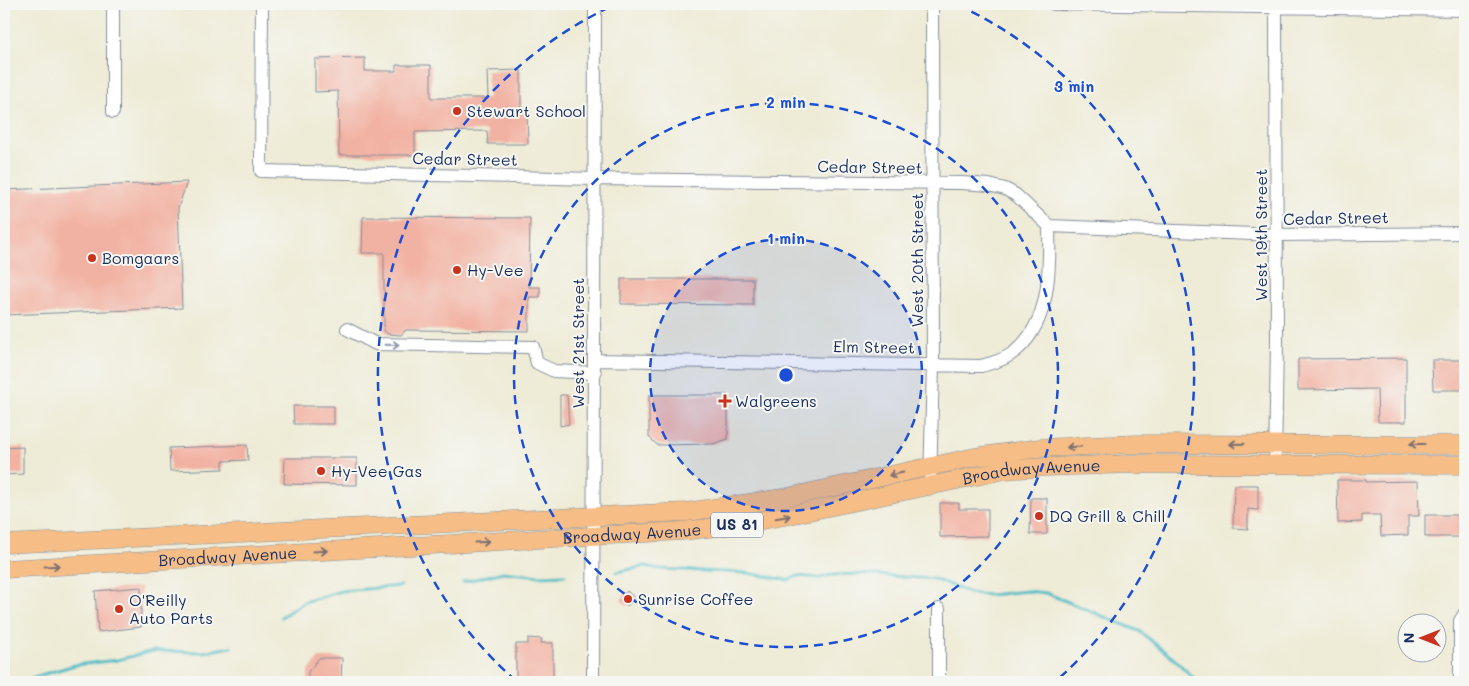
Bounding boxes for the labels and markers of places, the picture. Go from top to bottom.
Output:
place label: Stewart School [467,100,586,121]
marker: Stewart School [451,105,463,117]
place label: Bomgaars [102,247,179,268]
marker: Bomgaars [86,252,98,264]
place label: Hy-Vee [467,259,524,280]
marker: Hy-Vee [451,264,463,276]
centre of rings [777,366,795,384]
place label: Walgreens [735,390,817,411]
marker: Walgreens [719,395,731,407]
place label: Hy-Vee Gas [331,460,422,481]
marker: Hy-Vee Gas [315,465,327,477]
place label: DQ Grill & Chill [1049,505,1166,526]
marker: DQ Grill & Chill [1033,510,1045,522]
place label: Sunrise Coffee [638,588,754,609]
place label: O'Reilly Auto Parts [129,589,213,628]
marker: Sunrise Coffee [622,593,634,605]
marker: O'Reilly Auto Parts [113,603,125,615]

